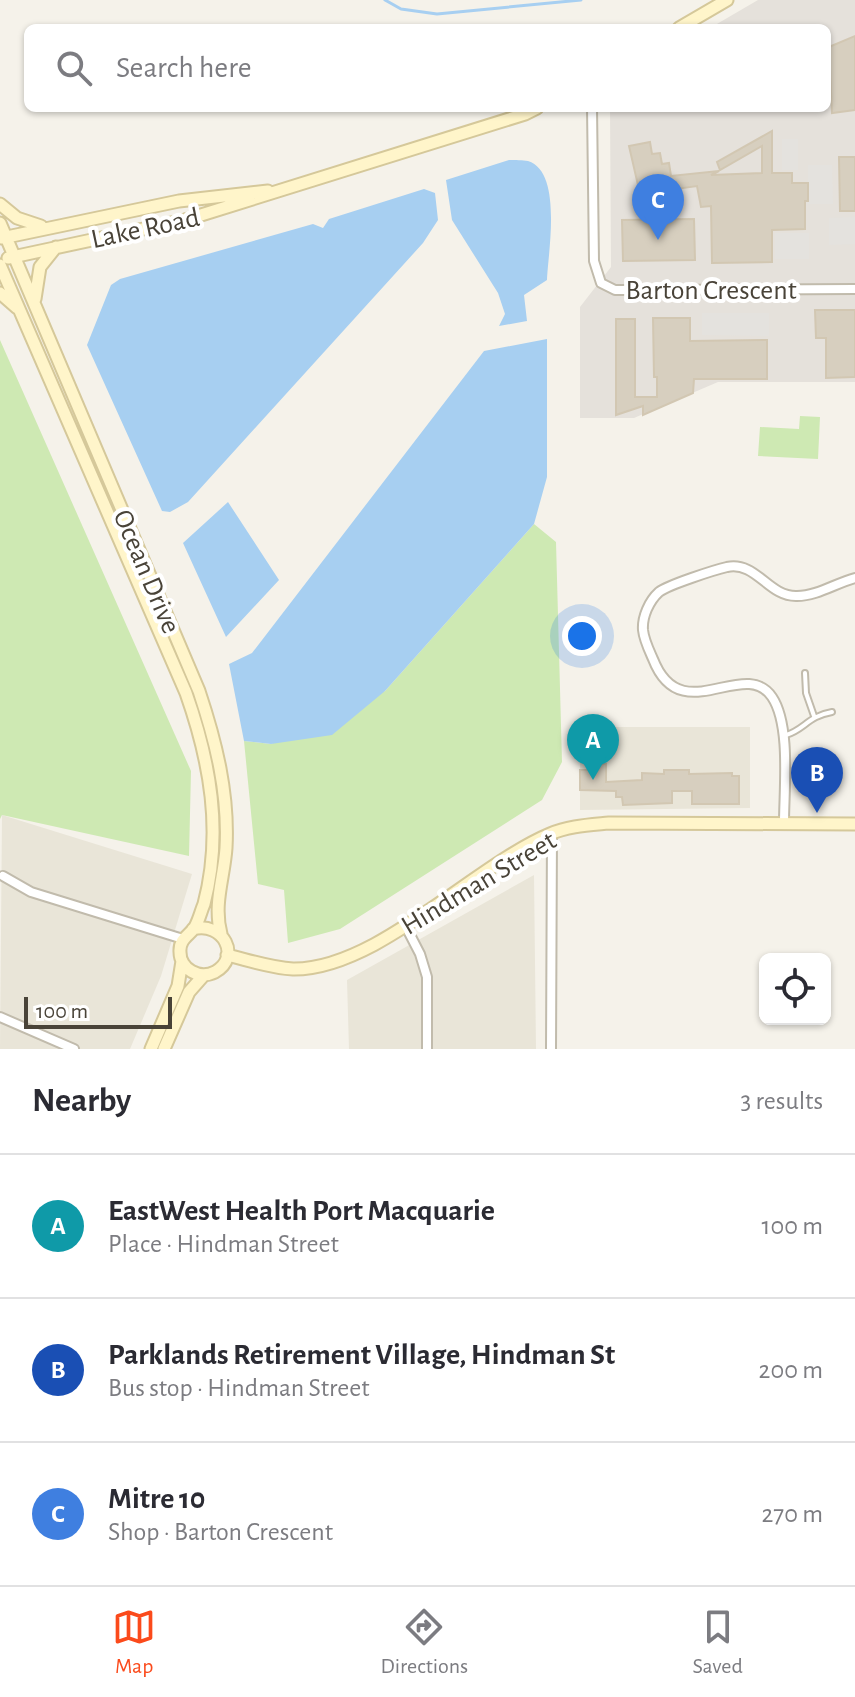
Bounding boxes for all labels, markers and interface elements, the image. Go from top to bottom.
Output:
search box [24,24,831,112]
icon: search [52,46,96,90]
text: Search here [116,53,252,83]
pin: C [632,174,684,240]
street label: Lake Road [89,204,202,254]
street label: Barton Crescent [625,277,797,305]
street label: Ocean Drive [108,506,185,638]
your location [562,616,602,656]
pin: A [567,714,619,780]
pin: B [791,747,843,813]
street label: Hindman Street [397,827,561,941]
map controls [759,953,831,1025]
button: locate [759,953,831,1025]
scale bar [24,993,172,1029]
text: 100 m [36,1000,88,1022]
text: Nearby [32,1084,131,1118]
text: 3 results [740,1088,823,1114]
text: EastWest Health Port Macquarie [108,1196,495,1226]
text: A [50,1213,66,1239]
text: 100 m [762,1213,823,1239]
text: Place · Hindman Street [108,1231,339,1257]
text: Parklands Retirement Village, Hindman St [108,1340,615,1370]
text: B [50,1357,66,1383]
text: 200 m [759,1357,823,1383]
text: Bus stop · Hindman Street [108,1375,370,1401]
text: Mitre 10 [108,1484,205,1514]
text: C [51,1501,65,1527]
text: 270 m [762,1501,823,1527]
text: Shop · Barton Crescent [108,1519,333,1545]
tab: Map [112,1605,156,1679]
tab: Directions [380,1605,468,1679]
tab: Saved [692,1605,743,1679]

